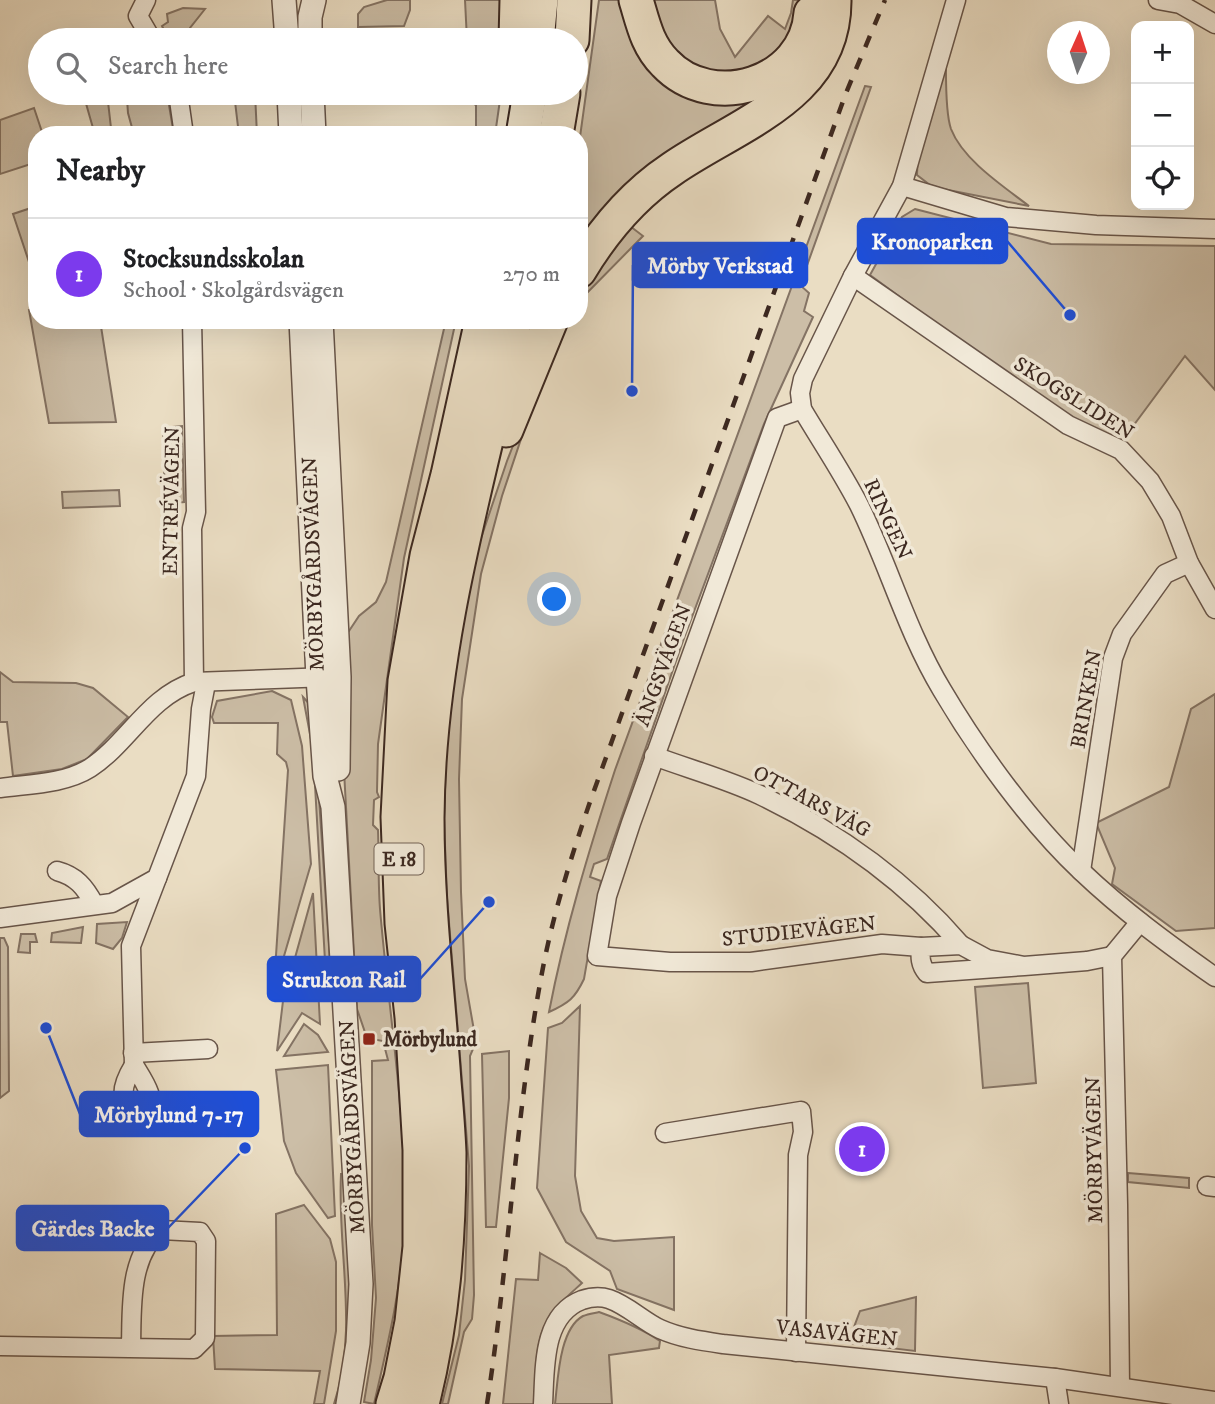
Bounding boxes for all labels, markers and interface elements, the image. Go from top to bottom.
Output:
north arrow [1047,21,1110,84]
map controls [1131,21,1194,210]
button: + [1131,21,1194,84]
search box [28,28,588,105]
icon: search [52,48,90,86]
text: Search here [108,50,228,83]
button: − [1131,84,1194,147]
button: locate [1131,147,1194,210]
text: Nearby [56,153,145,190]
callout: Kronoparken [858,219,1007,263]
text: Kronoparken [871,228,994,257]
text: Stocksundsskolan [123,243,304,276]
callout: Mörby Verkstad [633,243,807,287]
text: Mörby Verkstad [647,252,794,281]
text: 1 [75,260,83,289]
text: 270 m [503,260,560,289]
text: School · Skolgårdsvägen [123,276,344,305]
street label: SKOGSLIDEN [1008,351,1139,446]
street label: ENTRÉVÄGEN [157,426,186,576]
street label: MÖRBYGÅRDSVÄGEN [295,456,331,672]
street label: RINGEN [857,475,917,564]
your location [537,582,571,616]
street label: ÄNGSVÄGEN [629,600,698,730]
street label: BRINKEN [1066,648,1108,751]
street label: OTTARS VÄG [748,759,876,844]
road number: E 18 [374,844,424,874]
street label: STUDIEVÄGEN [721,910,877,953]
callout: Strukton Rail [268,957,420,1001]
text: Strukton Rail [282,966,407,995]
street label: MÖRBYGÅRDSVÄGEN [332,1019,372,1235]
place label: Mörbylund [383,1027,478,1053]
marker: Mörbylund [361,1031,377,1047]
street label: MÖRBYVÄGEN [1080,1076,1109,1224]
callout: Mörbylund 7-17 [80,1092,258,1136]
text: Mörbylund 7-17 [94,1101,244,1130]
pin: 1 [839,1123,885,1175]
callout: Gärdes Backe [17,1206,168,1250]
text: Gärdes Backe [32,1215,155,1244]
street label: VASAVÄGEN [774,1314,899,1353]

